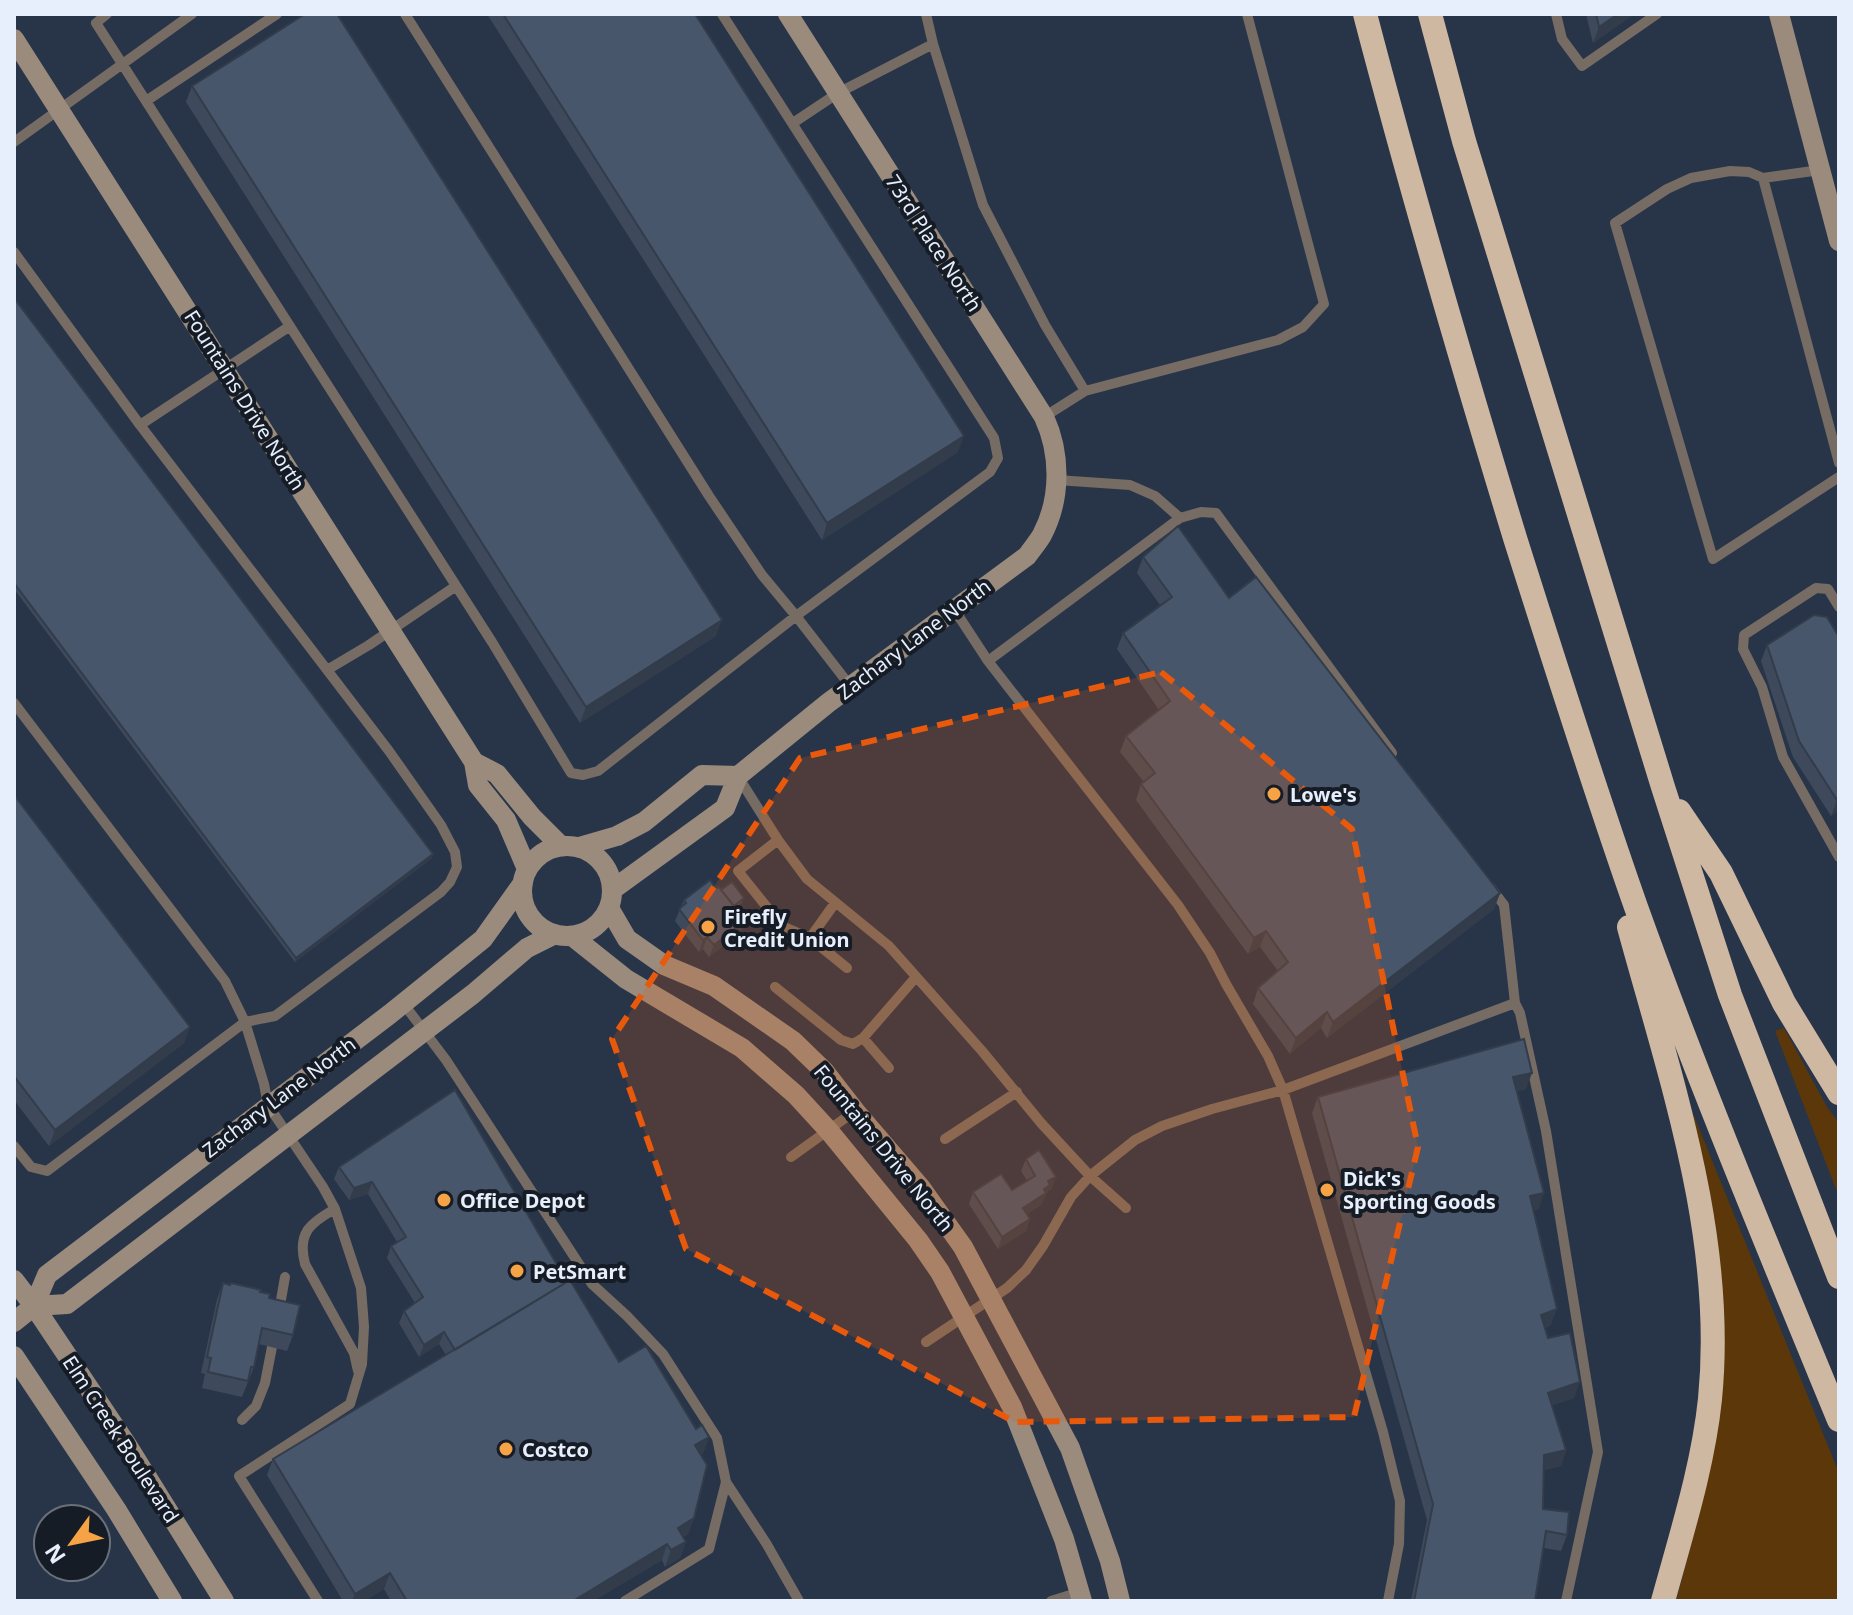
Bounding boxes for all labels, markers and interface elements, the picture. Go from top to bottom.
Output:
street label: 73rd Place North [880,169,988,317]
street label: Fountains Drive North [179,305,311,495]
street label: Zachary Lane North [832,572,996,706]
place label: Lowe's [1290,781,1357,808]
marker: Lowe's [1265,785,1283,803]
place label: Firefly Credit Union [724,903,849,953]
marker: Firefly Credit Union [699,918,717,936]
street label: Zachary Lane North [197,1030,361,1164]
street label: Fountains Drive North [808,1059,960,1237]
place label: Dick's Sporting Goods [1343,1165,1496,1215]
marker: Dick's Sporting Goods [1318,1181,1336,1199]
place label: Office Depot [460,1187,585,1214]
marker: Office Depot [435,1191,453,1209]
place label: PetSmart [533,1258,626,1285]
marker: PetSmart [508,1262,526,1280]
street label: Elm Creek Boulevard [57,1350,185,1528]
place label: Costco [522,1436,589,1463]
marker: Costco [497,1440,515,1458]
north arrow [32,1503,112,1583]
text: N [37,1539,72,1570]

